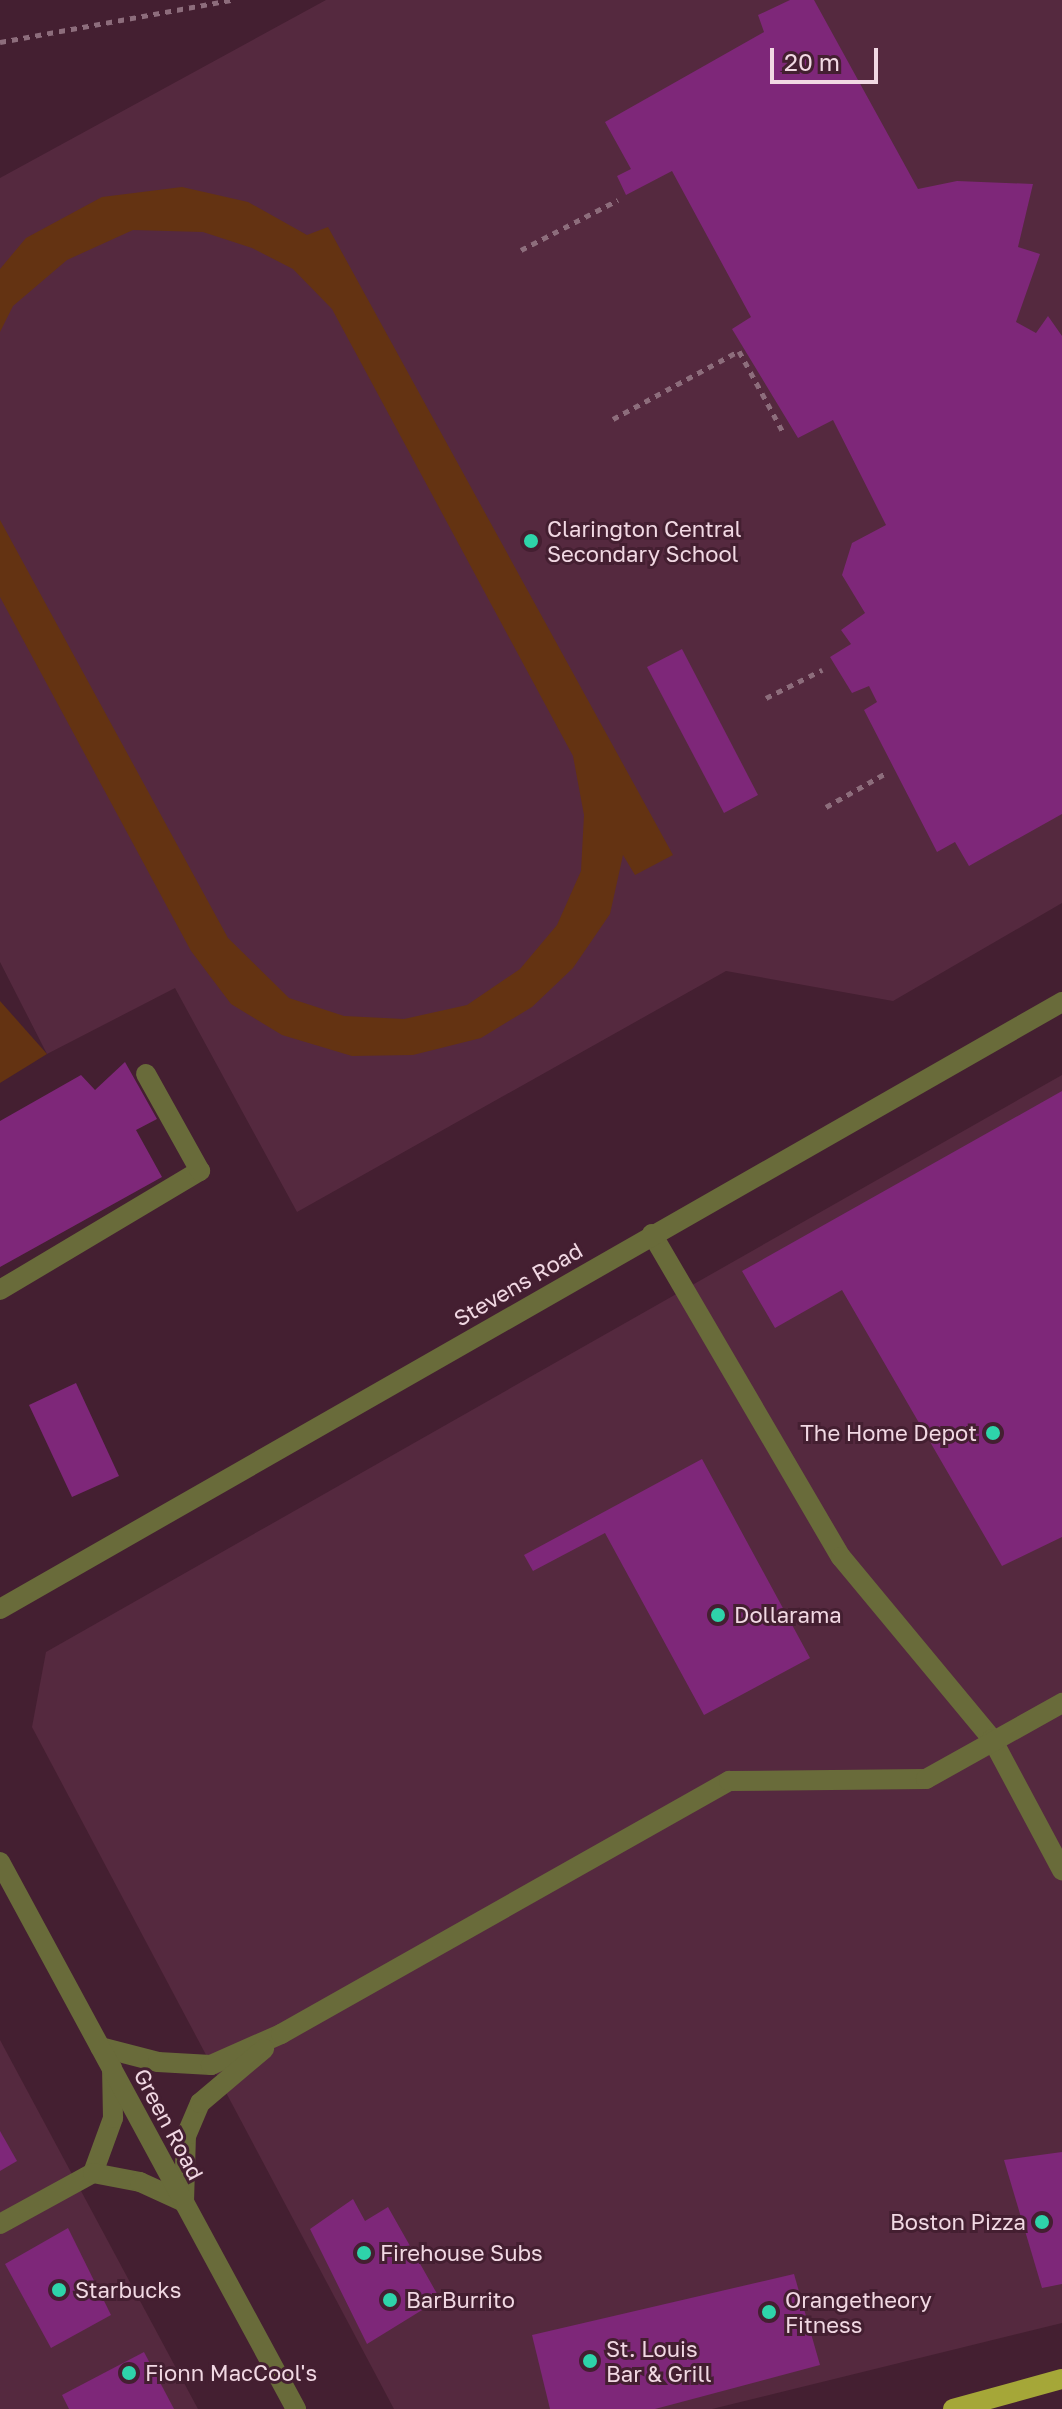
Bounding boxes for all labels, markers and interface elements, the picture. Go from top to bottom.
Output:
scale bar [774,32,882,82]
text: 20 m [784,47,840,76]
place label: Clarington Central Secondary School [547,515,742,566]
marker: Clarington Central Secondary School [522,532,540,550]
street label: Stevens Road [449,1237,587,1331]
place label: The Home Depot [800,1420,977,1446]
marker: The Home Depot [984,1424,1002,1442]
place label: Dollarama [734,1602,842,1628]
marker: Dollarama [709,1606,727,1624]
street label: Green Road [129,2064,209,2184]
place label: Boston Pizza [890,2209,1026,2235]
marker: Boston Pizza [1033,2213,1051,2231]
place label: Firehouse Subs [380,2240,543,2266]
marker: Firehouse Subs [355,2244,373,2262]
place label: Starbucks [75,2277,181,2303]
marker: Starbucks [50,2281,68,2299]
place label: Orangetheory Fitness [785,2286,932,2338]
place label: BarBurrito [406,2287,515,2313]
marker: BarBurrito [381,2291,399,2309]
marker: Orangetheory Fitness [760,2303,778,2321]
place label: St. Louis Bar & Grill [606,2335,712,2386]
marker: St. Louis Bar & Grill [581,2352,599,2370]
place label: Fionn MacCool's [145,2360,317,2386]
marker: Fionn MacCool's [120,2364,138,2382]

